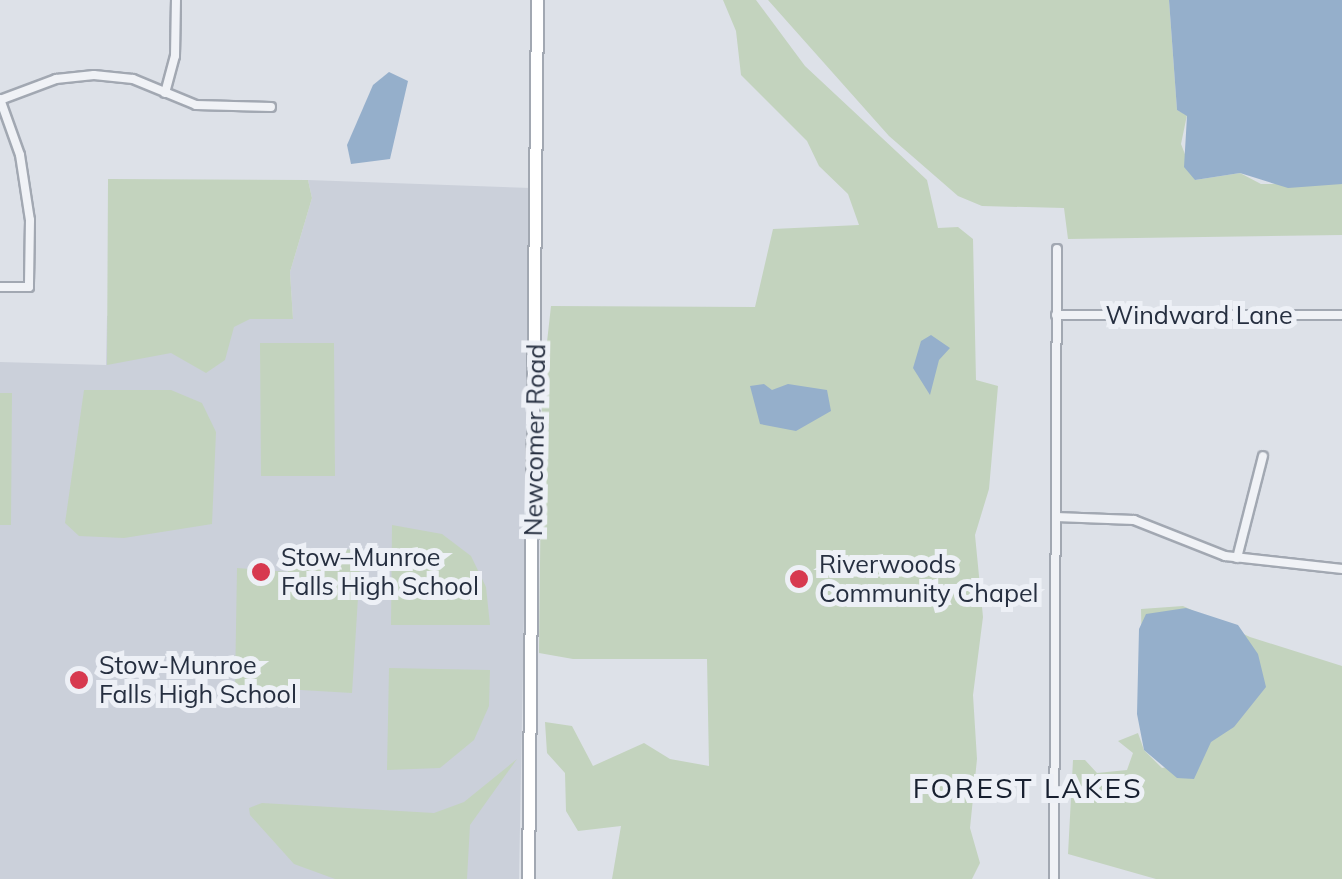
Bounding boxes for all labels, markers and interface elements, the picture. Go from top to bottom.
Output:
street label: Windward Lane [1105,300,1293,330]
street label: Newcomer Road [518,344,552,536]
place label: Stow–Munroe Falls High School [281,543,479,602]
place label: Riverwoods Community Chapel [819,550,1038,609]
marker: Stow–Munroe Falls High School [250,561,272,583]
marker: Riverwoods Community Chapel [788,568,810,590]
place label: Stow-Munroe Falls High School [99,651,297,710]
marker: Stow-Munroe Falls High School [68,669,90,691]
district label: FOREST LAKES [913,771,1143,805]

